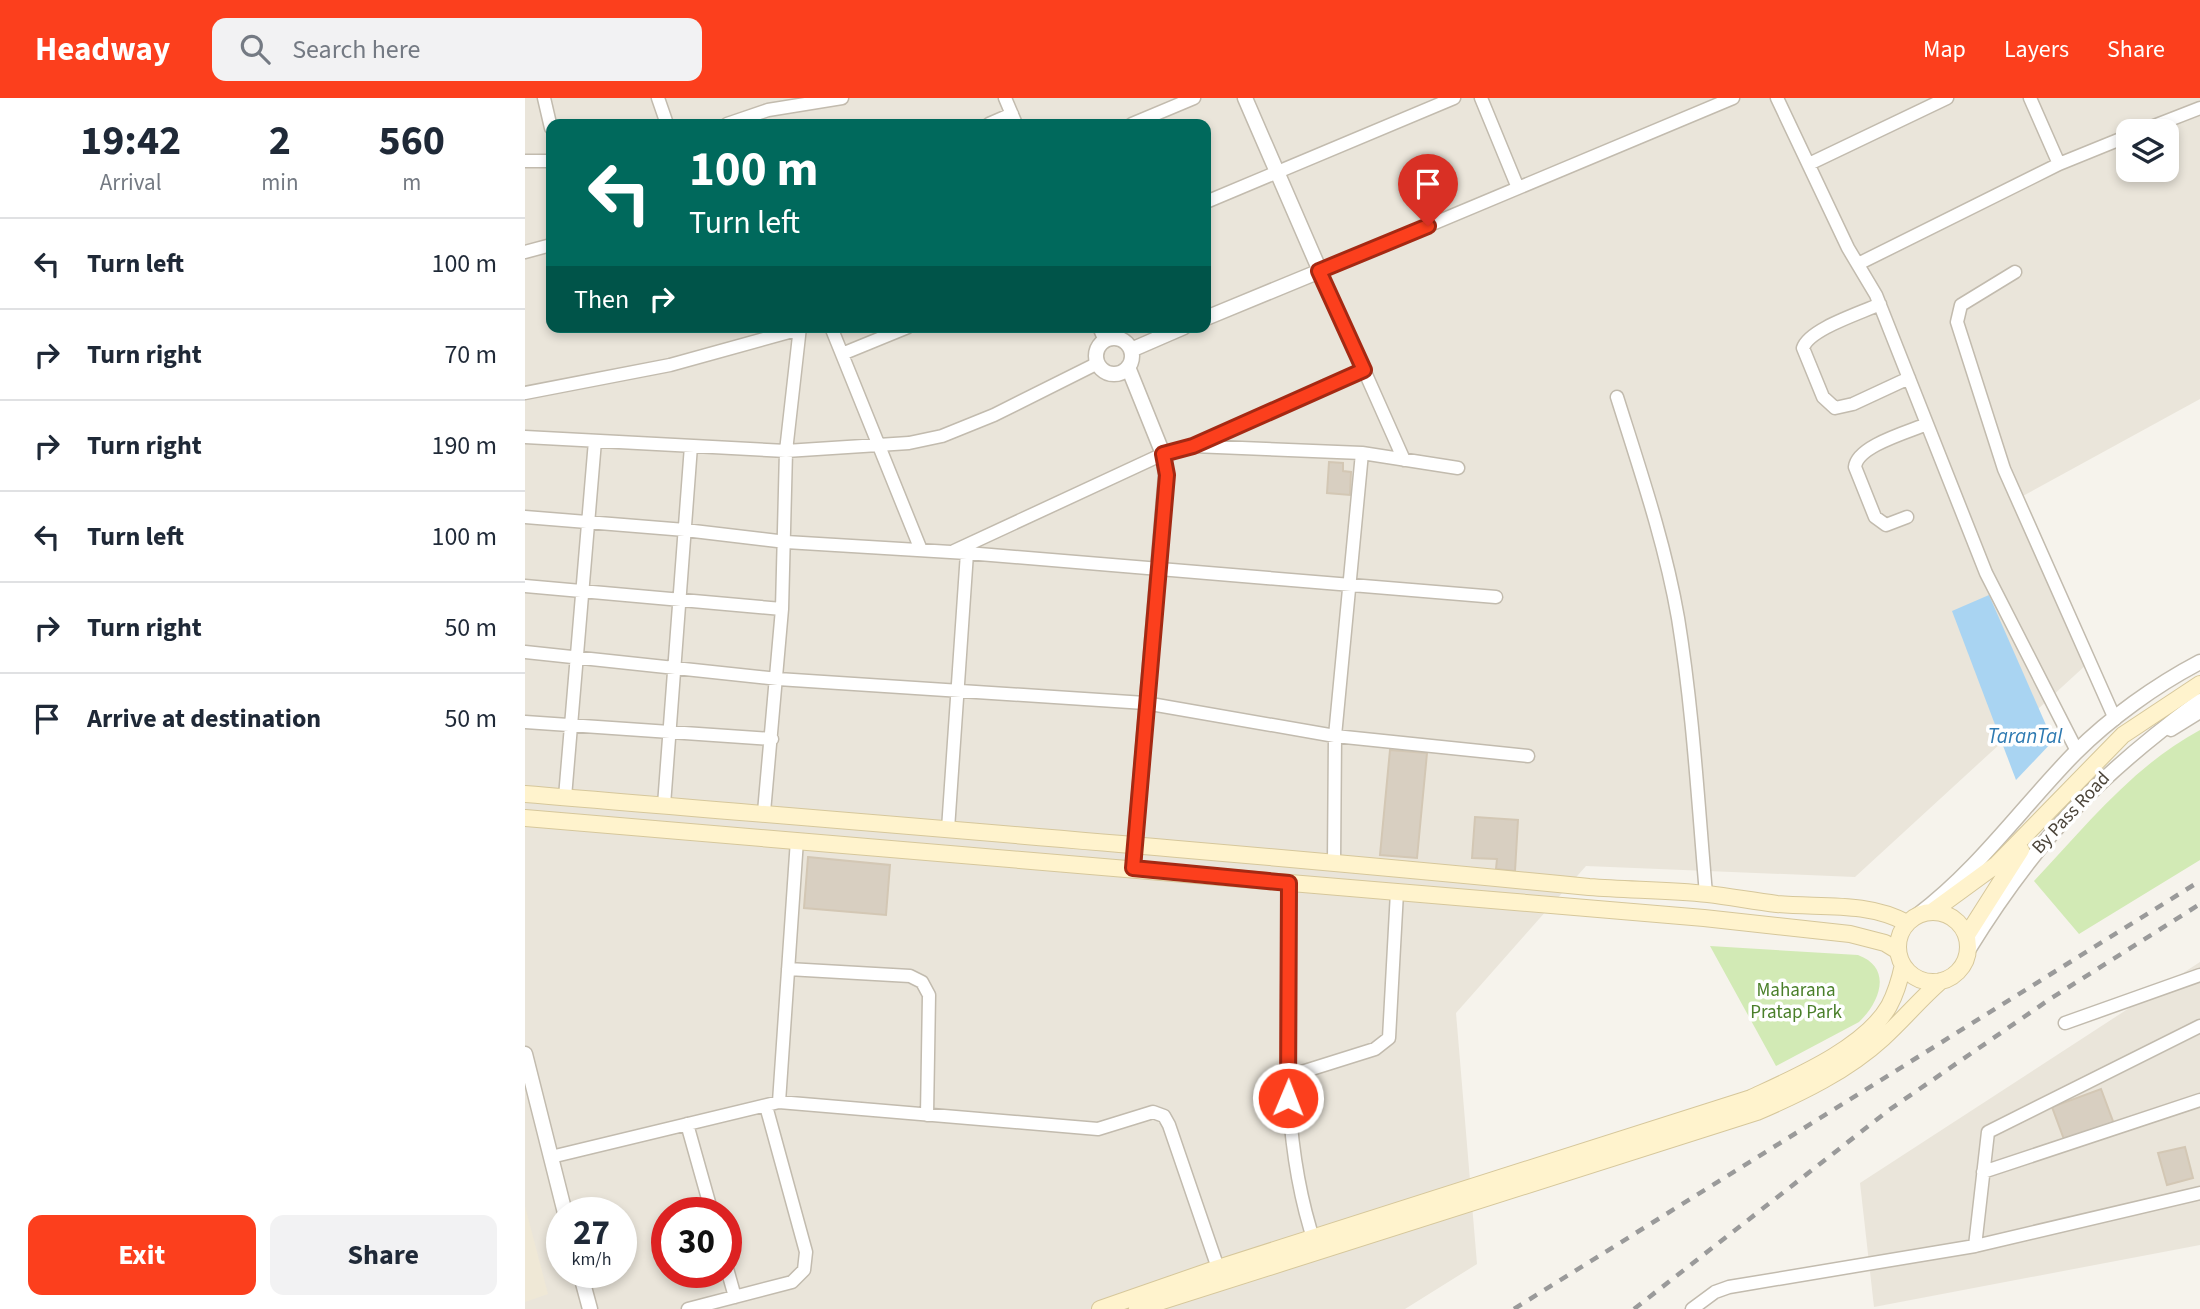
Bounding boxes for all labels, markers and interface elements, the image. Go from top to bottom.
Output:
search box [212,18,702,81]
text: Headway [35,26,170,73]
icon: search [236,30,274,68]
text: Search here [292,31,420,68]
text: Map [1923,32,1966,67]
text: Layers [2004,32,2069,67]
text: Share [2107,32,2165,67]
text: 19:42 [80,111,181,171]
text: 2 [269,111,291,171]
text: 560 [378,111,445,171]
map controls [2116,119,2179,182]
button: layers [2116,119,2179,182]
text: 100 m [689,135,818,205]
icon: left [574,147,665,238]
pin [1398,154,1458,226]
icon: arrive [1409,165,1447,203]
text: Arrival [100,166,162,199]
text: min [261,166,299,199]
text: m [402,166,421,199]
text: Turn left [689,200,800,246]
icon: left [28,245,66,283]
text: Turn left [87,245,184,282]
text: 100 m [431,245,497,282]
icon: right [643,280,681,318]
text: Then [574,281,629,318]
icon: right [28,336,66,374]
text: Turn right [87,336,202,373]
text: 70 m [444,336,497,373]
icon: right [28,427,66,465]
text: Turn right [87,427,202,464]
text: 190 m [431,427,497,464]
icon: left [28,518,66,556]
text: Turn left [87,518,184,555]
text: 100 m [431,518,497,555]
icon: right [28,609,66,647]
text: Turn right [87,609,202,646]
text: 50 m [444,609,497,646]
icon: arrive [28,700,66,738]
text: Arrive at destination [87,700,321,737]
text: 50 m [444,700,497,737]
water label: TaranTal [1988,721,2063,751]
street label: By Pass Road [2026,766,2116,860]
park label: Maharana Pratap Park [1750,977,1842,1026]
position arrow [1251,1061,1325,1135]
speed limit sign: 30 [651,1197,742,1288]
text: 27 [573,1208,610,1258]
button: Exit [28,1215,256,1295]
button: Share [270,1215,497,1295]
text: km/h [572,1247,611,1272]

